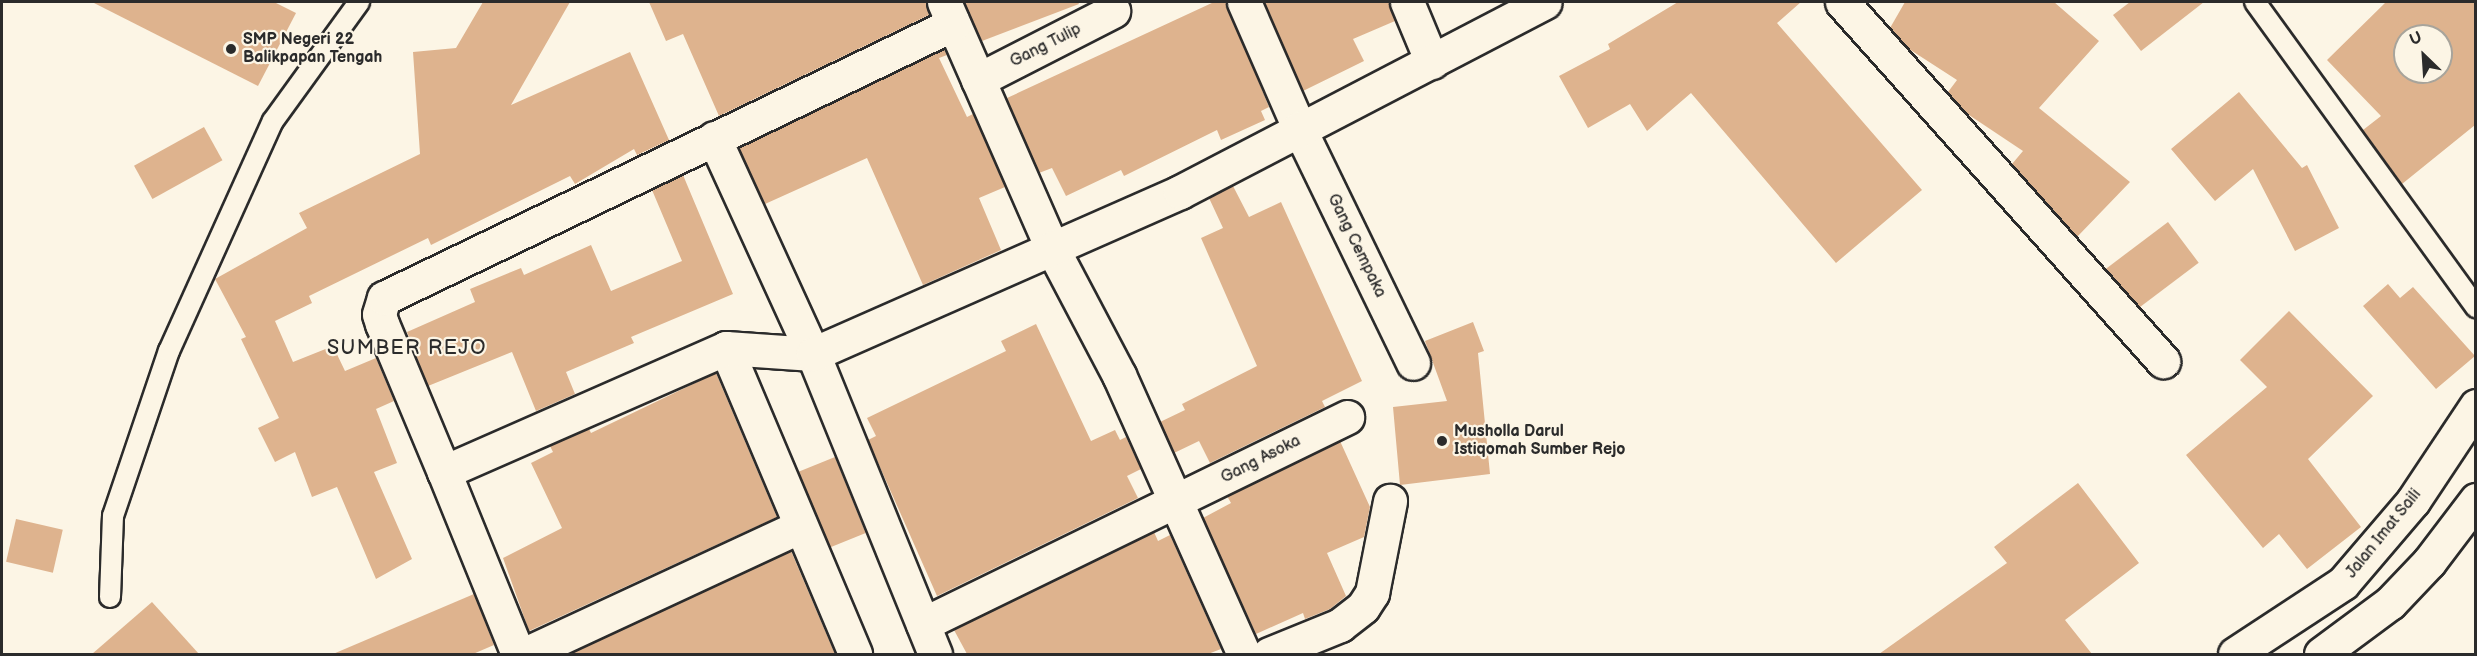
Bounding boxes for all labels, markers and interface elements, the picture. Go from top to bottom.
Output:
street label: Gang Tulip [1007,20,1085,72]
north arrow [2393,24,2453,84]
text: U [2407,28,2425,50]
place label: SMP Negeri 22 Balikpapan Tengah [243,30,382,68]
marker: SMP Negeri 22 Balikpapan Tengah [224,42,238,56]
street label: Gang Cempaka [1323,191,1389,301]
district label: SUMBER REJO [327,336,487,360]
place label: Musholla Darul Istiqomah Sumber Rejo [1454,422,1625,460]
street label: Gang Asoka [1218,432,1304,488]
marker: Musholla Darul Istiqomah Sumber Rejo [1435,434,1449,448]
street label: Jalan Imat Saili [2342,486,2426,582]

